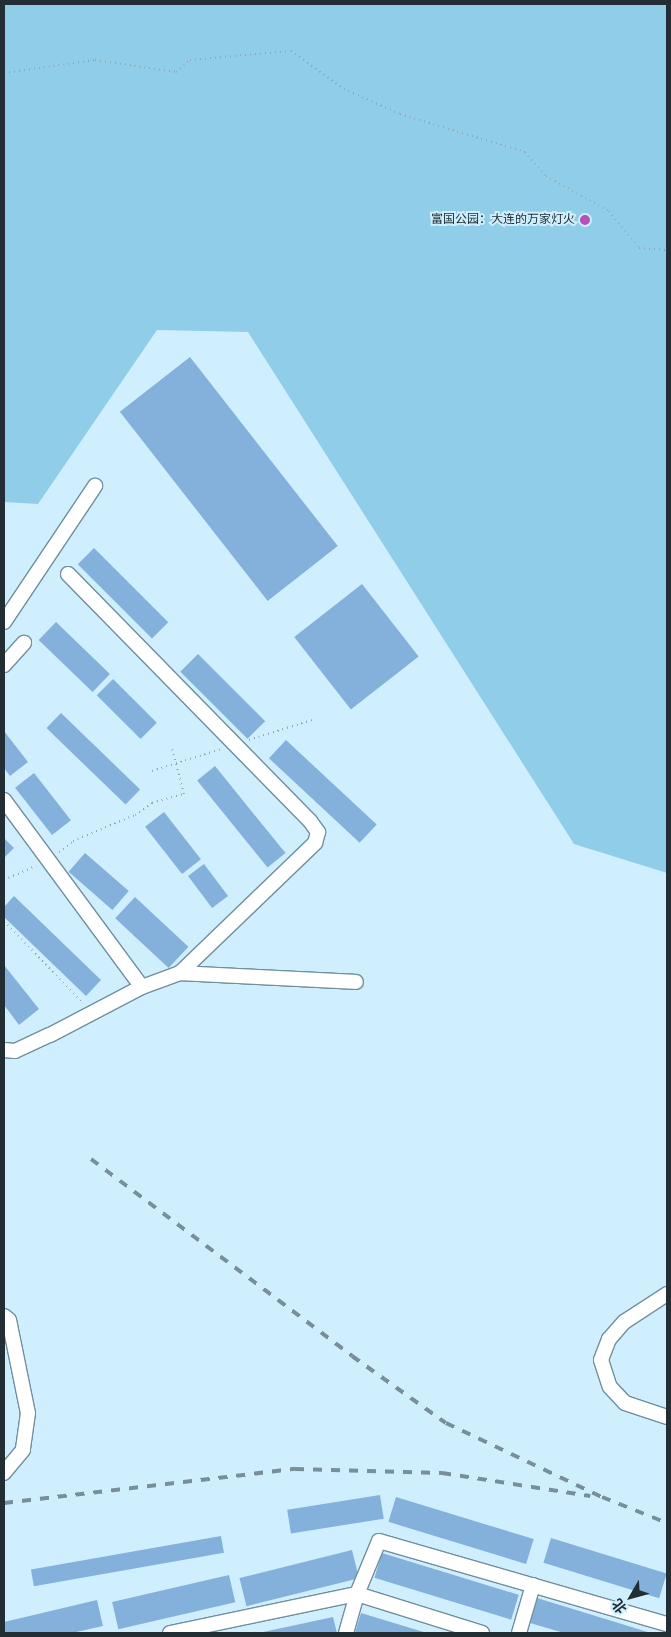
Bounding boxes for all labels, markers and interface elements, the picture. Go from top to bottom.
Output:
place label: 富国公园：大连的万家灯火 [431,213,575,227]
marker: 富国公园：大连的万家灯火 [579,214,591,226]
north arrow [606,1572,656,1622]
text: 北 [609,1596,630,1617]

